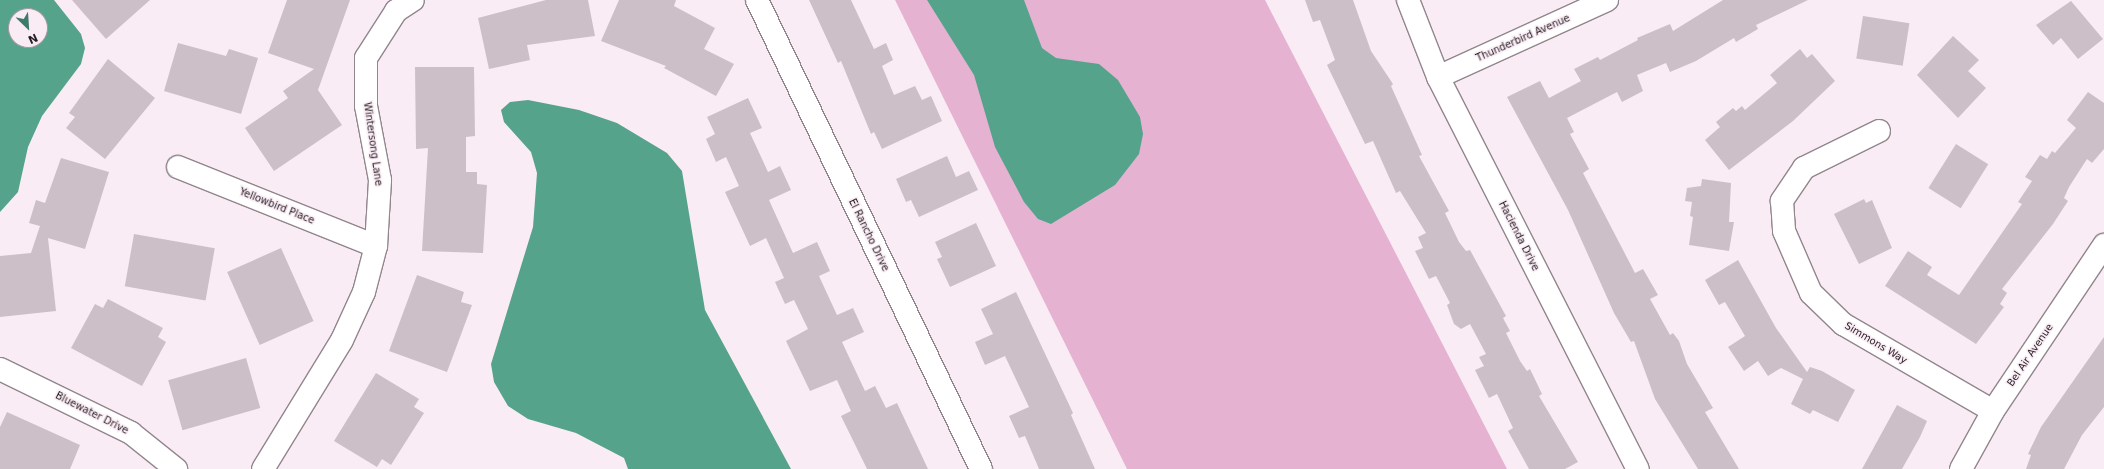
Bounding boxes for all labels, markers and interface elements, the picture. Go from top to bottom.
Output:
north arrow [8,8,48,48]
street label: Thunderbird Avenue [1474,12,1572,64]
text: N [26,31,40,46]
street label: Wintersong Lane [361,101,385,187]
street label: Yellowbird Place [238,185,316,227]
street label: El Rancho Drive [846,197,892,273]
street label: Hacienda Drive [1496,199,1542,273]
street label: Simmons Way [1843,320,1909,366]
street label: Bel Air Avenue [2005,321,2055,389]
street label: Bluewater Drive [53,389,131,437]

